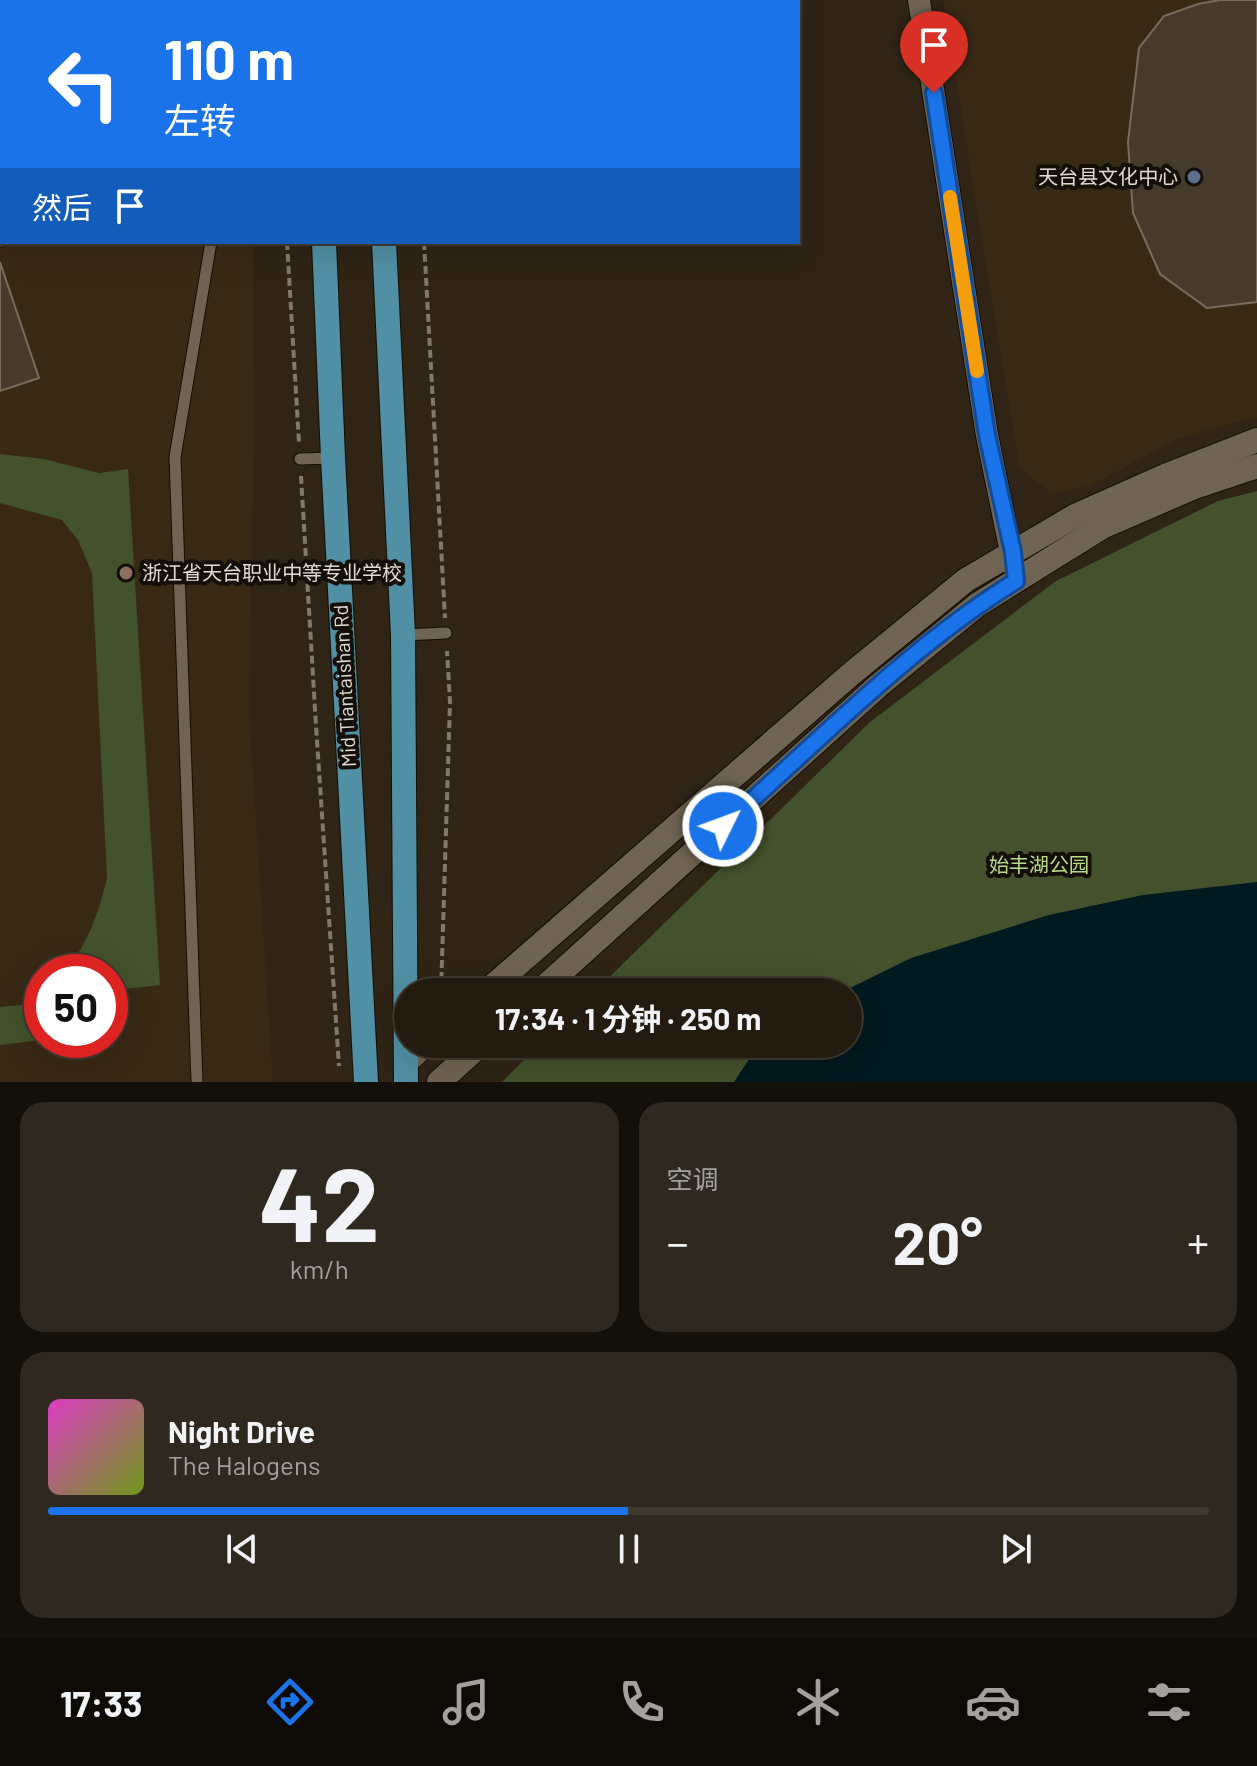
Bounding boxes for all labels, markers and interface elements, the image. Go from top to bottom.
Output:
pin [900,11,968,93]
icon: arrive [912,23,956,67]
text: 110 m [164,24,294,91]
icon: left [32,32,136,136]
text: 左转 [164,98,236,141]
place label: 天台县文化中心 [1038,164,1178,188]
marker: 天台县文化中心 [1185,168,1203,186]
icon: arrive [108,184,152,228]
text: 然后 [32,189,92,225]
place label: 浙江省天台职业中等专业学校 [142,560,402,584]
marker: 浙江省天台职业中等专业学校 [117,564,135,582]
street label: Mid Tiantaishan Rd [328,604,360,768]
position arrow [681,784,765,868]
park label: 始丰湖公园 [989,852,1089,876]
speed limit sign: 50 [24,954,128,1058]
text: 17:34 · 1 分钟 · 250 m [495,1000,761,1036]
text: 42 [259,1138,380,1263]
text: 空调 [667,1163,719,1194]
text: 20° [893,1205,983,1277]
text: − [667,1215,689,1268]
text: + [1187,1215,1209,1268]
text: km/h [290,1253,349,1284]
text: Night Drive [168,1413,315,1449]
text: The Halogens [168,1449,320,1480]
icon: previous [220,1527,264,1571]
icon: pause [607,1527,651,1571]
icon: next [994,1527,1038,1571]
icon: directions [262,1674,318,1730]
icon: music [438,1674,494,1730]
icon: phone [614,1674,670,1730]
icon: climate [790,1674,846,1730]
icon: car [965,1674,1021,1730]
icon: filters [1141,1674,1197,1730]
text: 17:33 [60,1681,142,1724]

